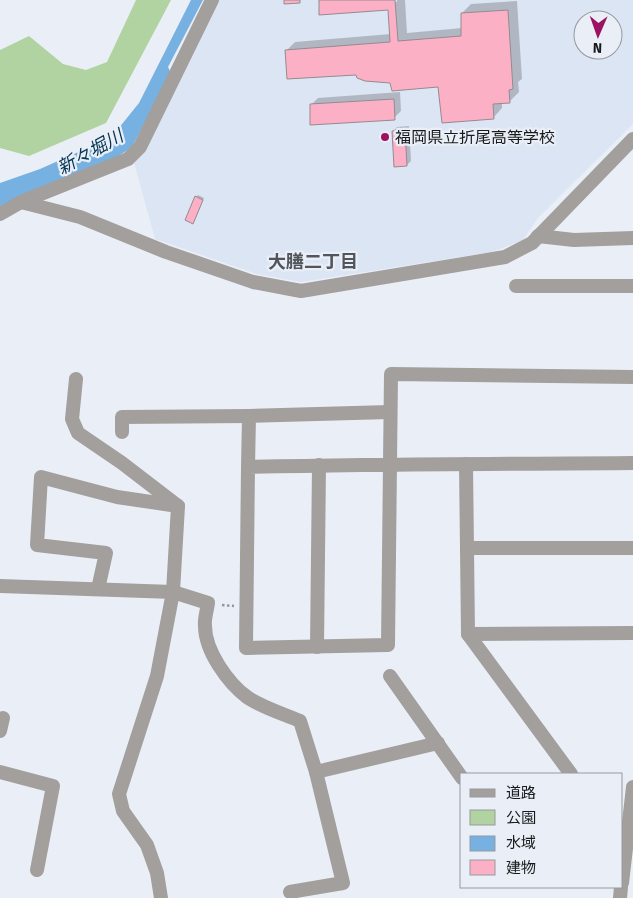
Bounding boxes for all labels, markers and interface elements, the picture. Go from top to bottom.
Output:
north arrow [573,10,623,60]
text: N [593,39,603,56]
water label: 新々堀川 [53,124,129,179]
place label: 福岡県立折尾高等学校 [395,128,555,147]
marker: 福岡県立折尾高等学校 [379,131,391,143]
district label: 大膳二丁目 [268,251,358,273]
legend [460,773,623,888]
text: 道路 [506,784,536,802]
text: 公園 [506,809,536,827]
text: 水域 [506,834,536,852]
text: 建物 [506,859,536,877]

